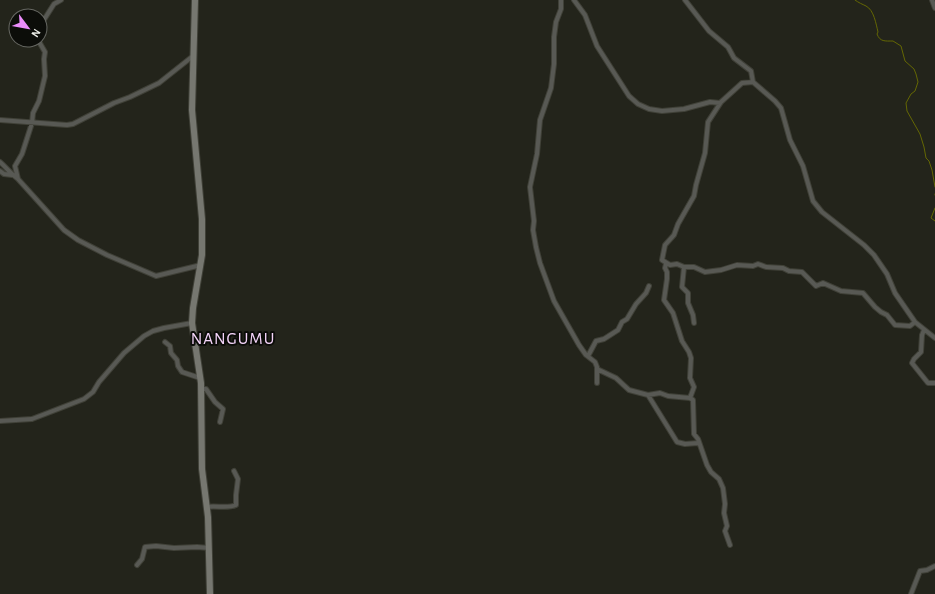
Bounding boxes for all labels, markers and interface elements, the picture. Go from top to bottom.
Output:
north arrow [8,8,48,48]
text: N [29,27,43,39]
district label: NANGUMU [191,330,275,347]

